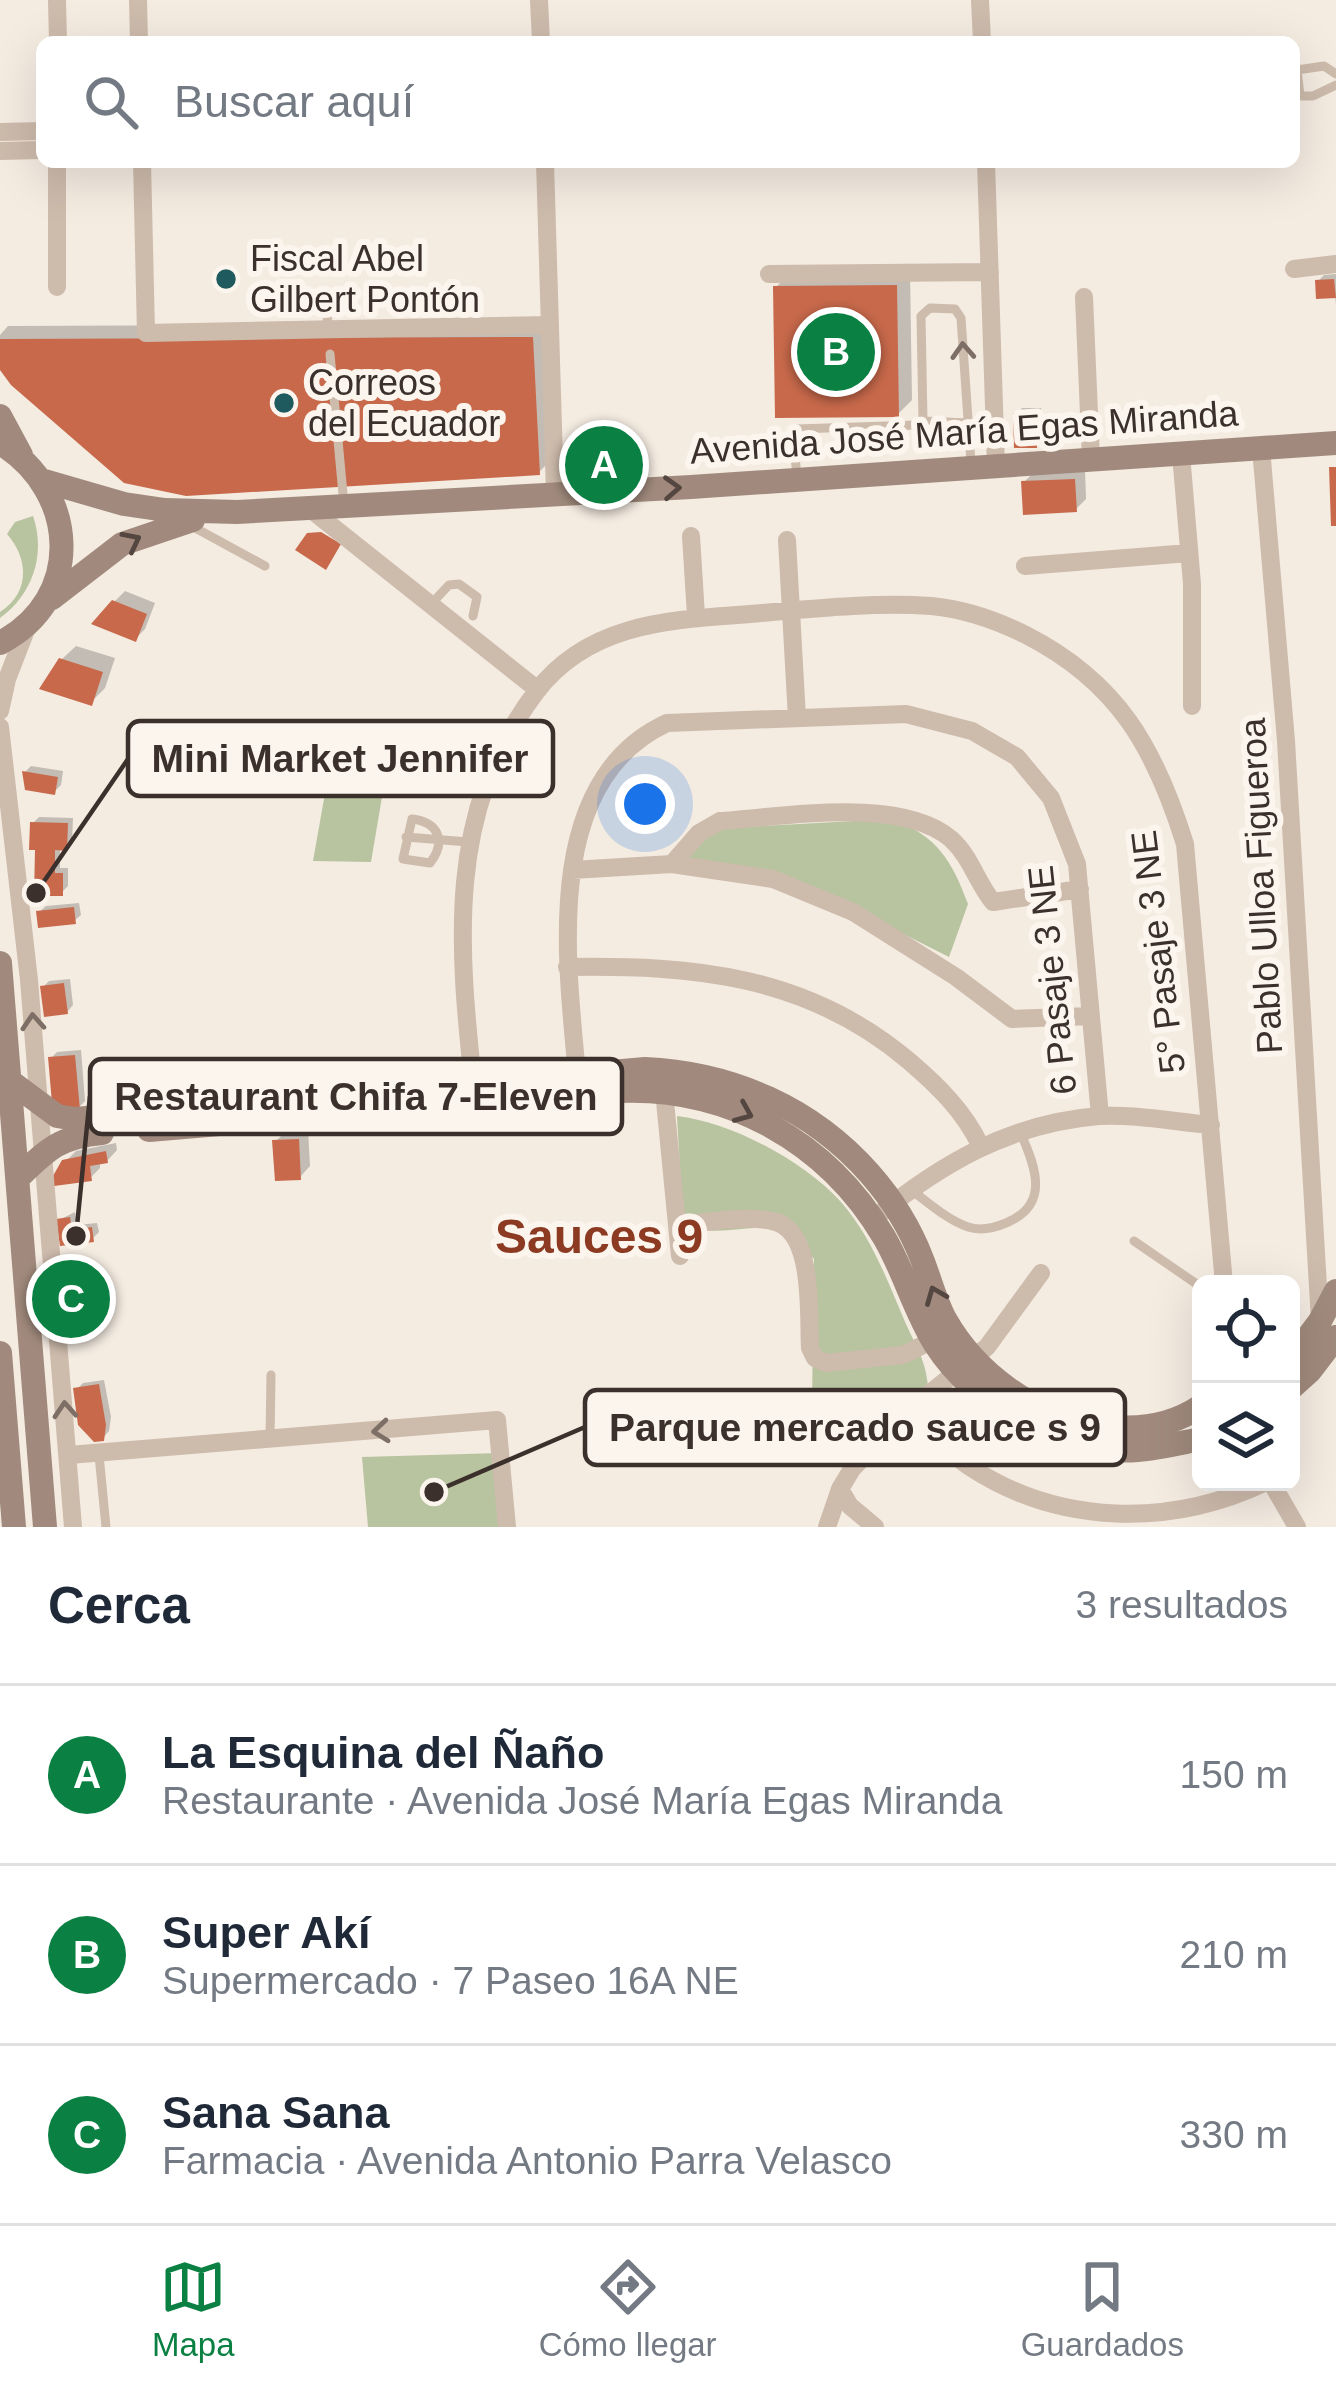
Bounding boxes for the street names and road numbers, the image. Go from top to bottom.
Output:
street label: Avenida José María Egas Miranda [688,392,1241,472]
street label: Pablo Ulloa Figueroa [1232,716,1290,1055]
street label: 5° Pasaje 3 NE [1123,828,1193,1076]
street label: 6 Pasaje 3 NE [1020,863,1084,1097]

